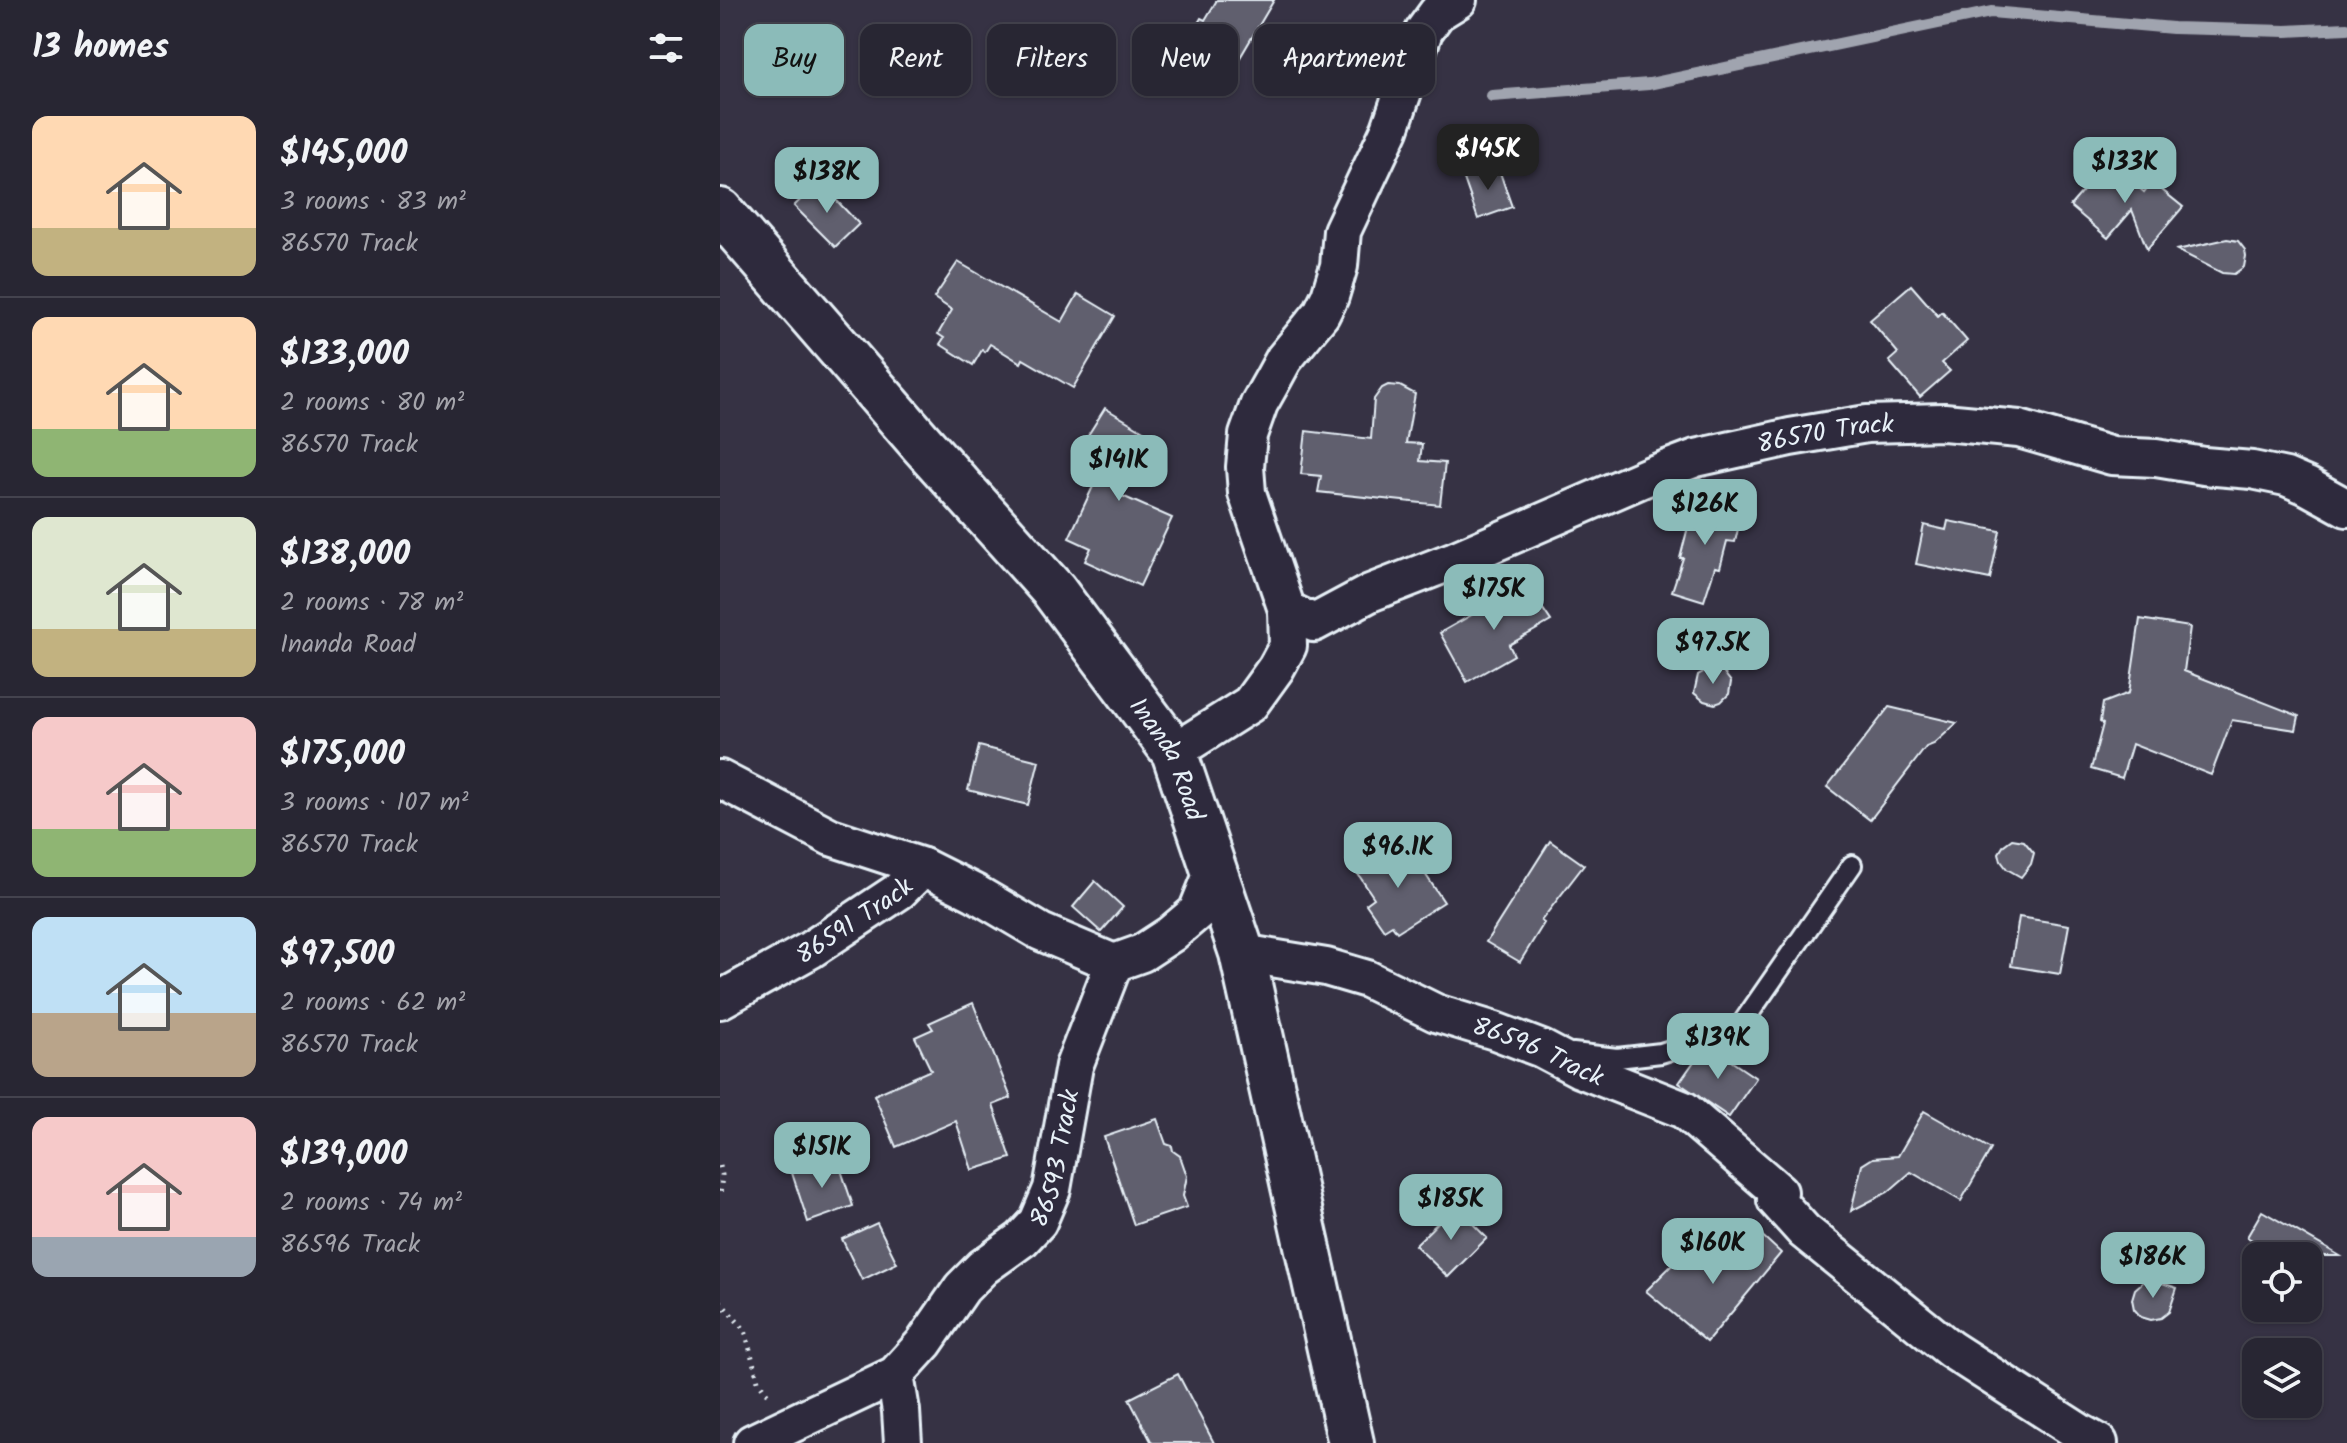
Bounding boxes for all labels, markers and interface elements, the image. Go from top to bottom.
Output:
text: 13 homes [32,21,169,75]
chip: Buy [744,24,844,96]
chip: Rent [860,24,971,96]
chip: Filters [987,24,1116,96]
chip: New [1132,24,1238,96]
chip: Apartment [1254,24,1435,96]
icon: filters [644,26,688,70]
pin: $145K [1432,124,1544,192]
text: $145,000 [280,127,407,181]
text: $145K [1455,129,1521,171]
pin: $133K [2069,137,2181,205]
text: $133K [2091,142,2159,184]
pin: $138K [771,147,883,215]
icon: home [96,148,192,244]
text: $138K [793,152,861,194]
text: 3 rooms · 83 m² [280,181,466,223]
text: 86570 Track [280,223,418,265]
text: $133,000 [280,328,409,382]
icon: home [96,349,192,445]
text: 2 rooms · 80 m² [280,382,464,424]
street label: 86570 Track [1754,404,1895,467]
text: 86570 Track [280,424,418,466]
pin: $141K [1063,435,1175,503]
text: $141K [1089,440,1149,482]
pin: $126K [1649,479,1761,547]
text: $126K [1671,484,1739,526]
text: $138,000 [280,528,410,582]
icon: home [96,549,192,645]
pin: $175K [1438,564,1550,632]
text: $175K [1462,569,1526,611]
text: 2 rooms · 78 m² [280,582,463,624]
pin: $97.5K [1648,618,1778,686]
text: $97.5K [1675,623,1751,665]
text: Inanda Road [280,624,416,666]
street label: Inanda Road [1117,689,1215,828]
text: $175,000 [280,728,405,782]
icon: home [96,749,192,845]
text: 3 rooms · 107 m² [280,782,469,824]
pin: $96.1K [1333,822,1463,890]
text: 86570 Track [280,824,418,866]
text: $96.1K [1362,827,1434,869]
street label: 86591 Track [789,868,925,977]
text: $97,500 [280,928,394,982]
icon: home [96,949,192,1045]
text: 2 rooms · 62 m² [280,982,465,1024]
street label: 86596 Track [1467,1006,1610,1100]
pin: $139K [1662,1013,1774,1081]
text: $139K [1685,1018,1751,1060]
text: 86570 Track [280,1024,418,1066]
street label: 86593 Track [1019,1085,1093,1234]
pin: $151K [766,1122,878,1190]
text: $151K [792,1127,852,1169]
text: $139,000 [280,1128,407,1182]
icon: home [96,1149,192,1245]
pin: $185K [1395,1174,1507,1242]
text: $185K [1417,1179,1485,1221]
text: 2 rooms · 74 m² [280,1182,462,1224]
pin: $160K [1657,1218,1769,1286]
text: $160K [1680,1223,1746,1265]
text: 86596 Track [280,1224,420,1266]
pin: $186K [2097,1232,2209,1300]
text: $186K [2119,1237,2187,1279]
map controls [2242,1242,2322,1418]
button: locate [2242,1242,2322,1322]
button: layers [2242,1338,2322,1418]

